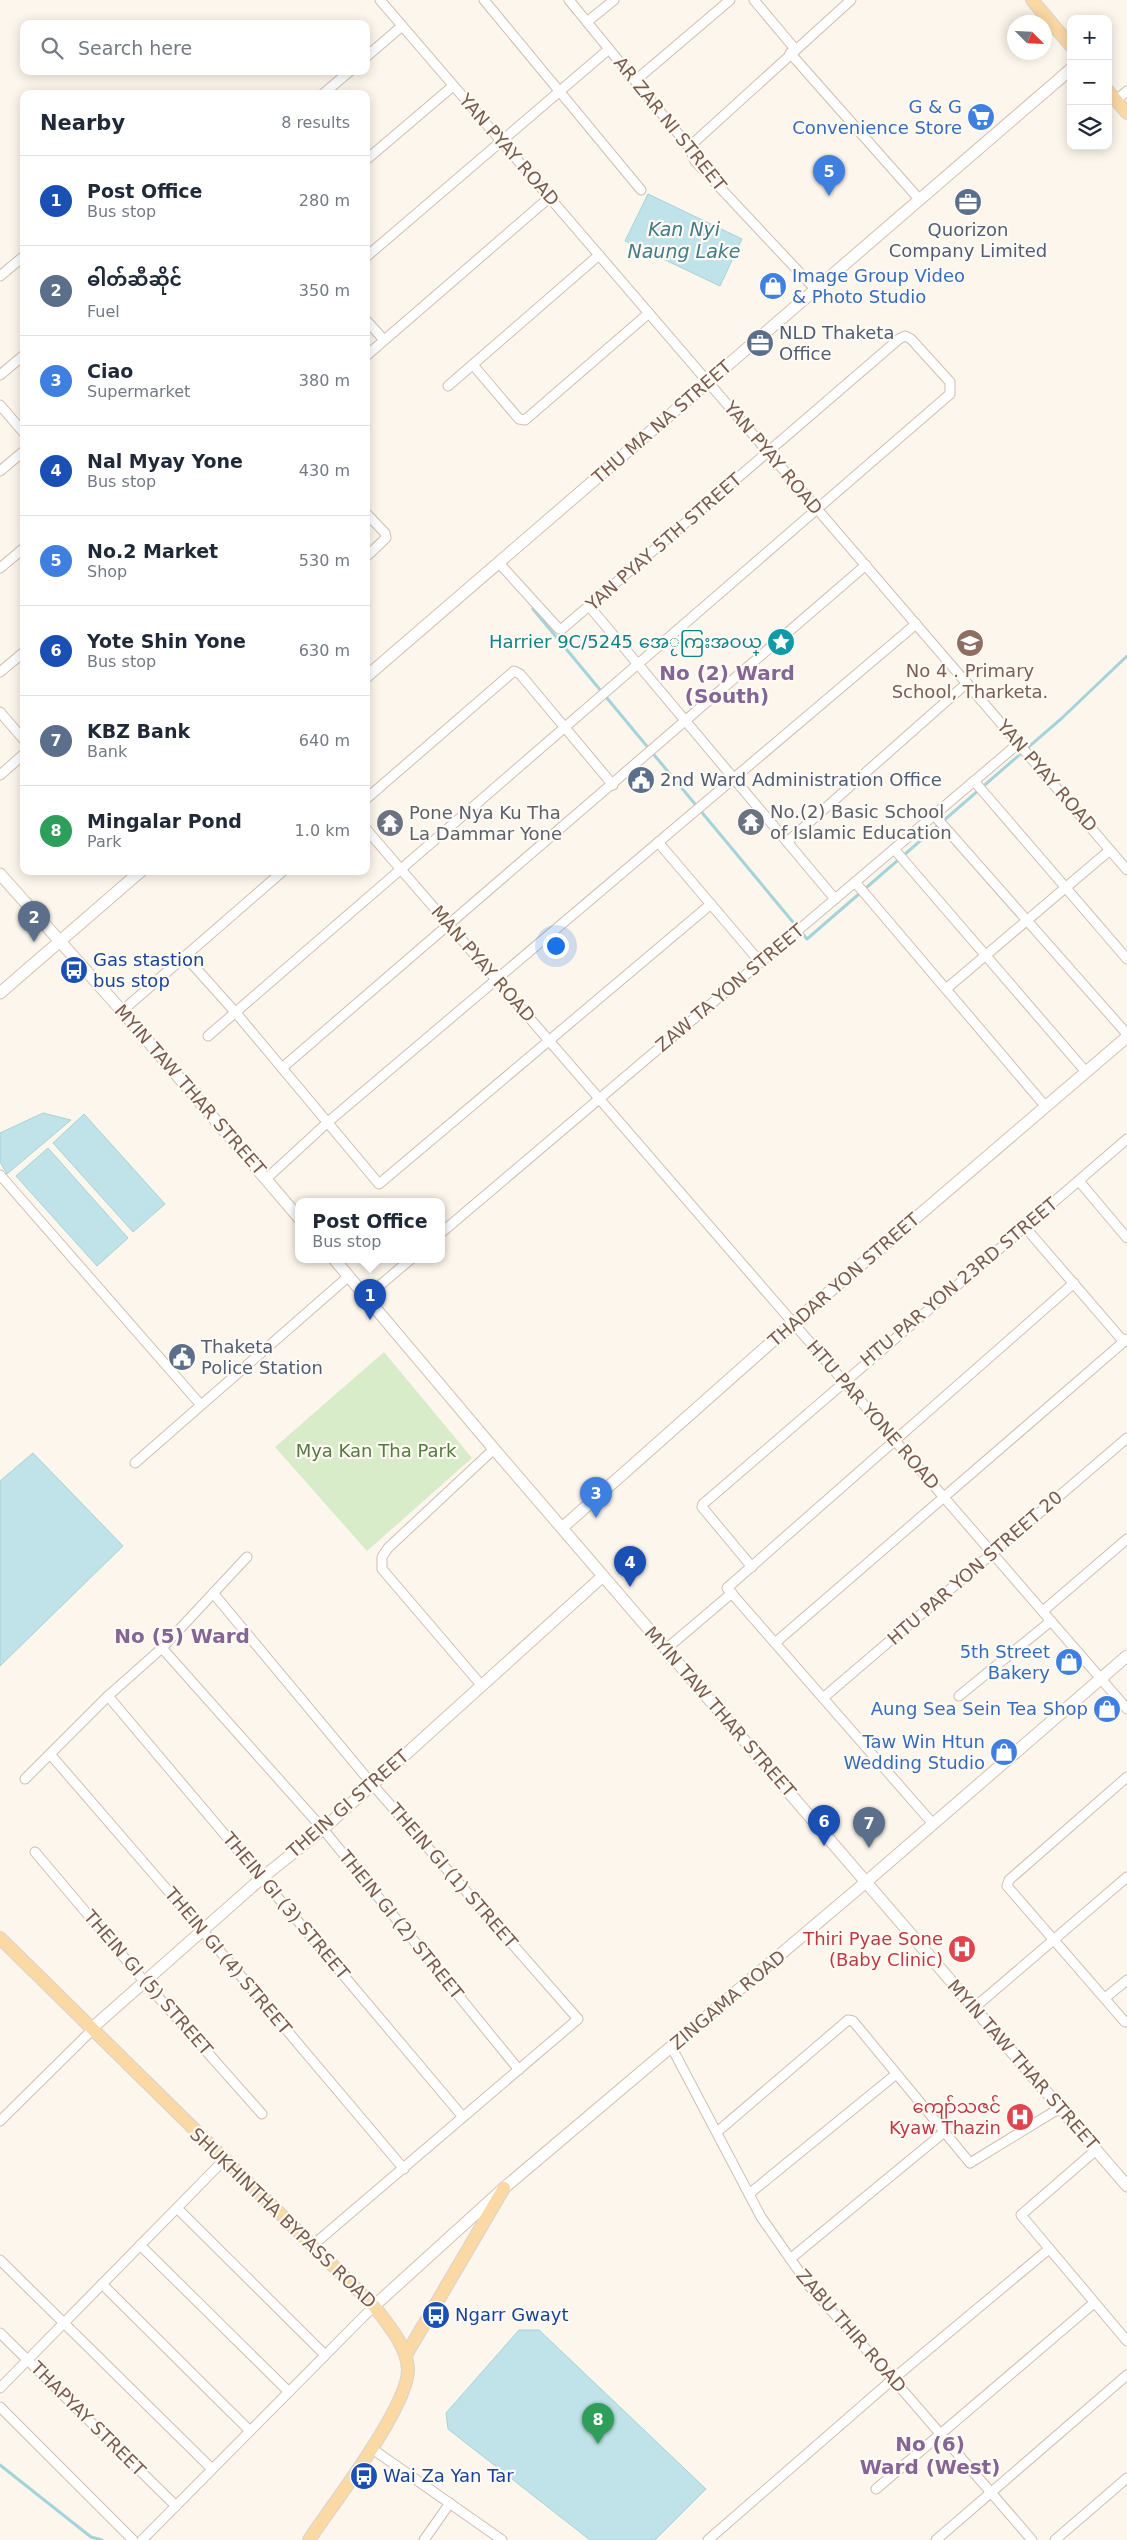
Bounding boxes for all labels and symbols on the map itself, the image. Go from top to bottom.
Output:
north arrow [1007,15,1052,60]
street label: AR ZAR NI STREET [610,52,732,196]
street label: YAN PYAY ROAD [454,89,564,210]
place label: G & G Convenience Store [792,96,962,138]
supermarket icon: G & G Convenience Store [966,102,996,132]
pin: 5 [813,155,845,196]
office icon: Quorizon Company Limited [953,187,983,217]
water label: Kan Nyi Naung Lake [628,218,740,262]
place label: Quorizon Company Limited [889,219,1047,261]
place label: Image Group Video & Photo Studio [792,265,965,307]
shop icon: Image Group Video & Photo Studio [758,271,788,301]
place label: NLD Thaketa Office [779,322,894,364]
office icon: NLD Thaketa Office [745,328,775,358]
street label: THU MA NA STREET [587,355,736,488]
street label: YAN PYAY ROAD [719,396,827,519]
street label: YAN PYAY 5TH STREET [581,468,746,616]
place icon: Harrier 9C/5245 အေႂကြးအဝယ္ [766,627,796,657]
school or university icon: No 4 . Primary School, Tharketa. [955,628,985,658]
place label: Harrier 9C/5245 အေႂကြးအဝယ္ [489,630,762,657]
place label: No 4 . Primary School, Tharketa. [892,660,1048,702]
district label: No (2) Ward (South) [659,661,795,708]
street label: YAN PYAY ROAD [992,715,1102,836]
public building icon: 2nd Ward Administration Office [626,765,656,795]
place label: 2nd Ward Administration Office [660,769,942,790]
place label: No.(2) Basic School of Islamic Education [770,801,952,843]
place label: Pone Nya Ku Tha La Dammar Yone [409,802,562,844]
temple icon: No.(2) Basic School of Islamic Education [736,807,766,837]
temple icon: Pone Nya Ku Tha La Dammar Yone [375,808,405,838]
pin: 2 [18,901,50,942]
street label: MAN PYAY ROAD [427,901,540,1026]
street label: ZAW TA YON STREET [651,919,809,1056]
your location [543,933,569,959]
place label: Gas stastion bus stop [93,949,204,991]
bus stop icon: Gas stastion bus stop [59,955,89,985]
street label: MYIN TAW THAR STREET [111,1000,271,1180]
street label: HTU PAR YON 23RD STREET [856,1192,1062,1370]
street label: THADAR YON STREET [763,1208,924,1352]
pin: 1 [354,1279,386,1320]
place label: Thaketa Police Station [200,1336,323,1378]
street label: HTU PAR YONE ROAD [803,1336,944,1494]
public building icon: Thaketa Police Station [167,1342,197,1372]
park label: Mya Kan Tha Park [296,1440,457,1461]
pin: 3 [580,1477,612,1518]
street label: HTU PAR YON STREET 20 [883,1486,1066,1649]
pin: 4 [614,1546,646,1587]
street label: MYIN TAW THAR STREET [641,1622,801,1802]
district label: No (5) Ward [114,1624,250,1648]
place label: 5th Street Bakery [960,1641,1050,1683]
shop icon: 5th Street Bakery [1054,1647,1084,1677]
shop icon: Aung Sea Sein Tea Shop [1092,1694,1122,1724]
place label: Aung Sea Sein Tea Shop [871,1698,1088,1719]
place label: Taw Win Htun Wedding Studio [843,1731,985,1773]
shop icon: Taw Win Htun Wedding Studio [989,1737,1019,1767]
street label: THEIN GI STREET [282,1745,413,1863]
street label: THEIN GI (1) STREET [384,1798,523,1953]
pin: 6 [808,1805,840,1846]
pin: 7 [853,1807,885,1848]
street label: THEIN GI (3) STREET [218,1827,355,1984]
street label: THEIN GI (2) STREET [334,1845,468,2004]
street label: THEIN GI (4) STREET [160,1882,297,2039]
street label: THEIN GI (5) STREET [79,1905,218,2060]
place label: Thiri Pyae Sone (Baby Clinic) [802,1928,943,1970]
hospital icon: Thiri Pyae Sone (Baby Clinic) [947,1934,977,1964]
street label: ZINGAMA ROAD [666,1945,789,2054]
street label: MYIN TAW THAR STREET [944,1975,1104,2155]
place label: ကျော်သဇင် Kyaw Thazin [889,2094,1001,2138]
hospital icon: ကျော်သဇင် Kyaw Thazin [1005,2102,1035,2132]
street label: SHUKHINTHA BYPASS ROAD [186,2123,381,2312]
street label: ZABU THIR ROAD [792,2265,911,2397]
bus stop icon: Ngarr Gwayt [421,2300,451,2330]
place label: Ngarr Gwayt [455,2304,569,2325]
street label: THAPYAY STREET [26,2356,151,2481]
pin: 8 [582,2403,614,2444]
district label: No (6) Ward (West) [860,2432,1000,2479]
bus stop icon: Wai Za Yan Tar [349,2461,379,2491]
place label: Wai Za Yan Tar [383,2465,514,2486]

